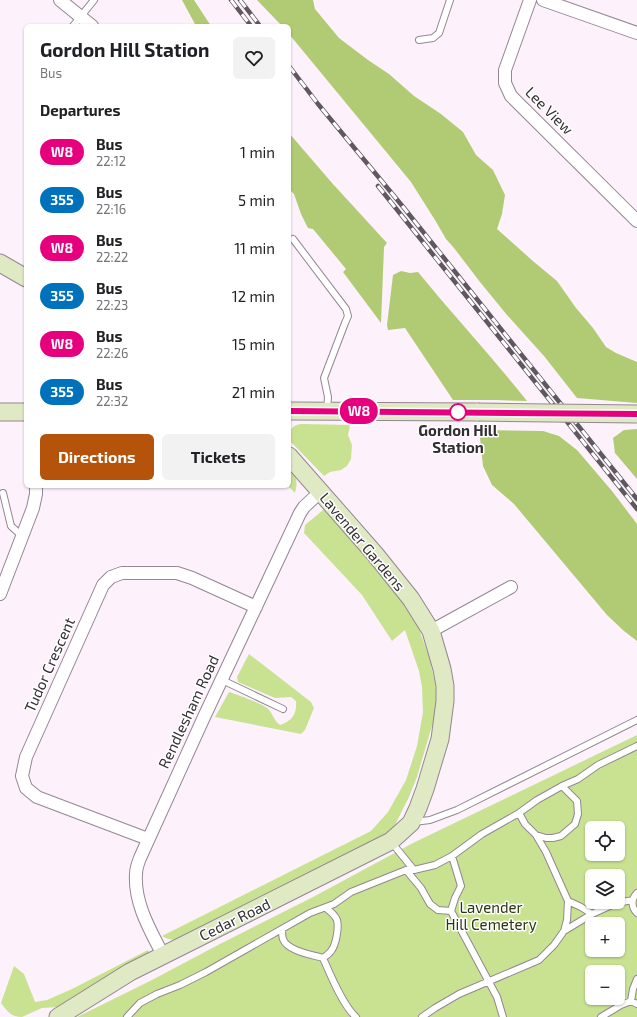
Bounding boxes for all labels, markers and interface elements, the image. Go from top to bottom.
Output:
button: heart [233,37,275,79]
text: Gordon Hill Station [40,38,210,61]
text: Bus [40,65,62,81]
street label: Lee View [522,83,577,138]
text: Departures [40,101,120,119]
text: Bus [96,135,122,153]
text: W8 [51,143,73,160]
text: 1 min [240,143,275,161]
text: 22:12 [96,153,126,169]
text: Bus [96,183,122,201]
text: 355 [50,191,74,208]
text: 5 min [238,191,275,209]
text: 22:16 [96,201,126,217]
text: Bus [96,231,122,249]
text: W8 [51,239,73,256]
text: 11 min [234,239,275,257]
text: 22:22 [96,249,128,265]
text: Bus [96,279,122,297]
text: 355 [50,287,74,304]
text: 12 min [232,287,275,305]
text: 22:23 [96,297,128,313]
text: Bus [96,327,122,345]
text: W8 [51,335,73,352]
text: 15 min [232,335,275,353]
text: 22:26 [96,345,128,361]
text: Bus [96,375,122,393]
text: 355 [50,383,74,400]
text: 21 min [232,383,275,401]
text: 22:32 [96,393,128,409]
line badge: W8 [341,398,377,424]
text: W8 [348,402,370,419]
marker: Gordon Hill Station [449,403,467,421]
place label: Gordon Hill Station [418,421,498,456]
button: Directions [40,434,154,480]
button: Tickets [162,434,275,480]
street label: Lavender Gardens [316,489,409,594]
street label: Tudor Crescent [20,614,78,715]
street label: Rendlesham Road [154,652,222,771]
map controls [585,821,625,1005]
button: locate [585,821,625,861]
button: layers [585,869,625,909]
street label: Cedar Road [196,894,273,944]
park label: Lavender Hill Cemetery [445,898,537,933]
button: + [585,917,625,957]
button: − [585,965,625,1005]

